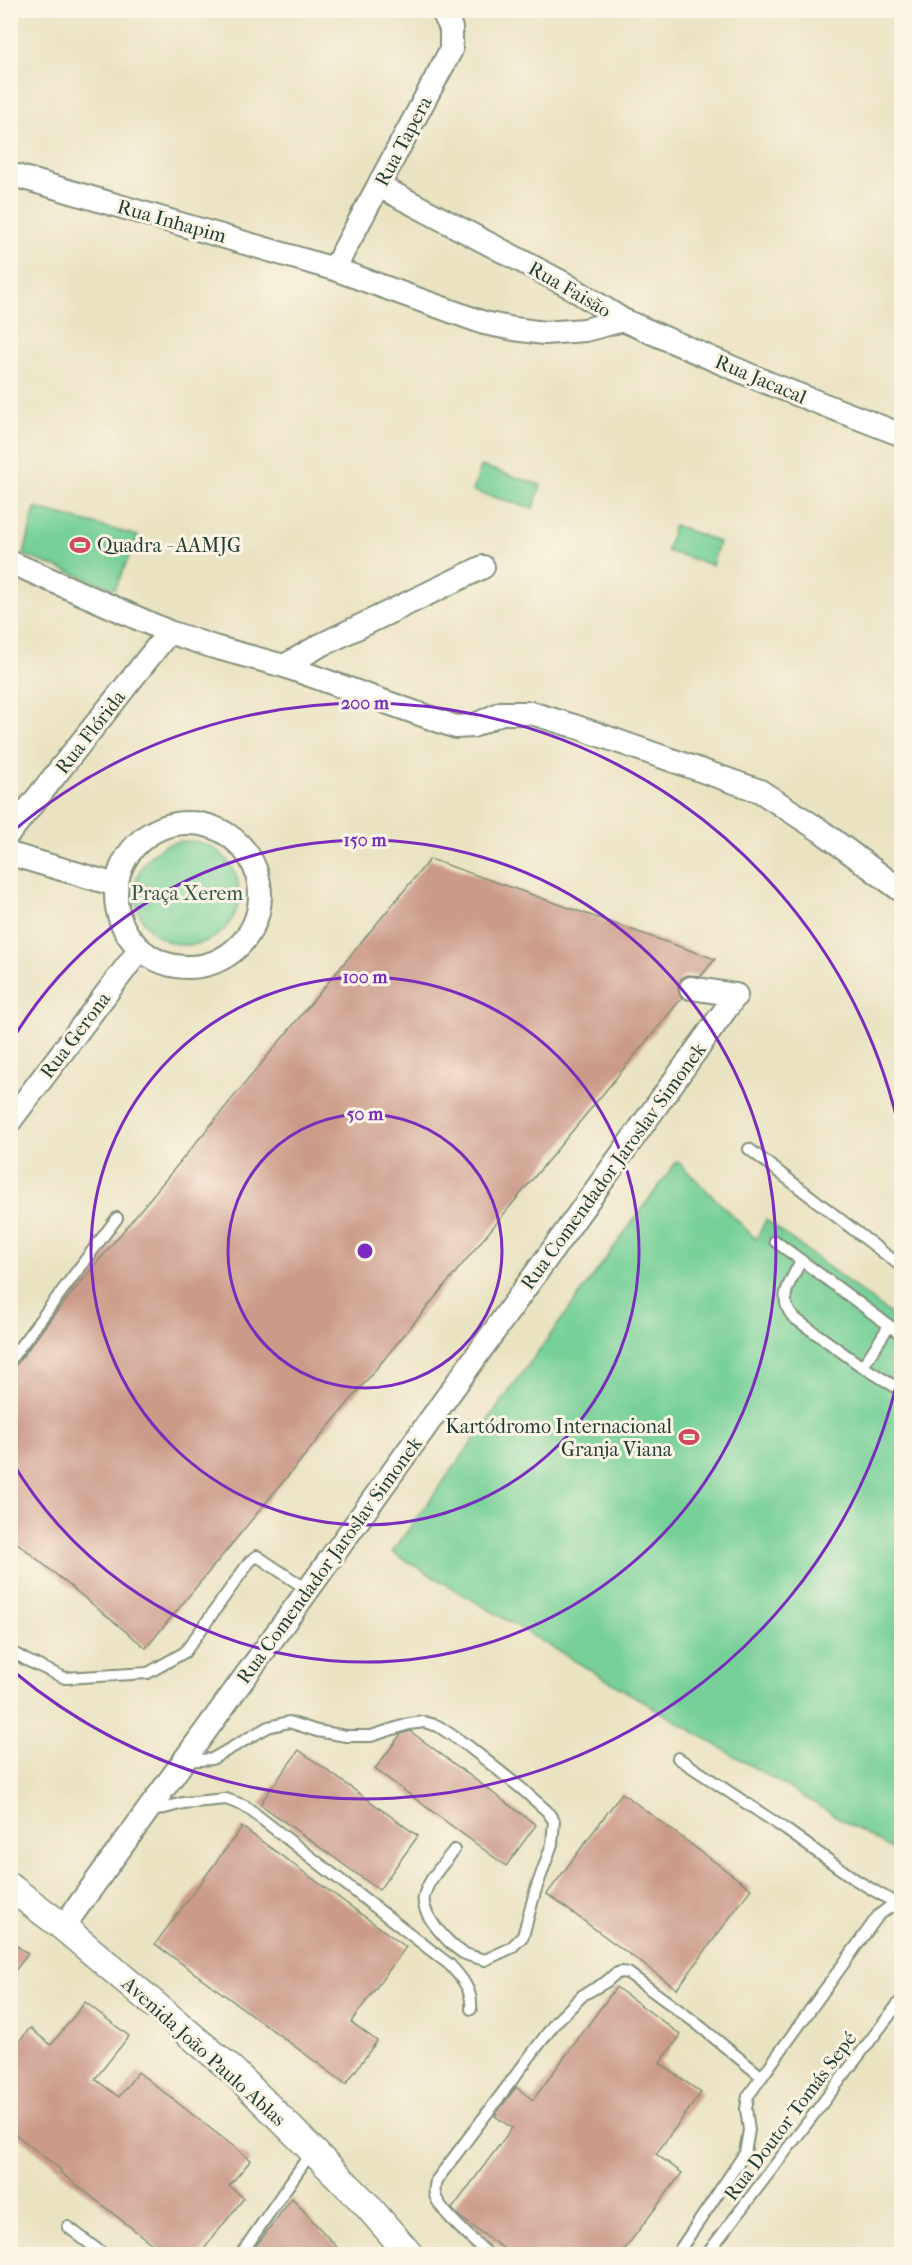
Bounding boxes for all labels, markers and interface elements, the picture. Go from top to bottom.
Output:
street label: Rua Tapera [370,92,437,190]
street label: Rua Inhapim [115,195,229,248]
street label: Rua Faisão [524,257,615,322]
street label: Rua Jacacal [712,350,810,409]
sports icon: Quadra - AAMJG [68,533,92,557]
place label: Quadra - AAMJG [97,534,241,557]
street label: Rua Flórida [51,685,131,779]
text: 200 m [341,693,390,714]
text: 150 m [344,830,387,851]
park label: Praça Xerem [131,882,243,905]
text: 100 m [342,967,389,988]
street label: Rua Gerona [35,987,116,1083]
street label: Rua Comendador Jaroslav Simonek [516,1038,711,1294]
text: 50 m [347,1104,384,1125]
centre of rings [355,1241,375,1261]
place label: Kartódromo Internacional Granja Viana [445,1415,673,1461]
sports icon: Kartódromo Internacional Granja Viana [677,1425,701,1449]
street label: Rua Comendador Jaroslav Simonek [232,1432,427,1688]
street label: Avenida João Paulo Ablas [116,1971,290,2131]
street label: Rua Doutor Tomás Sepé [719,2027,862,2205]

